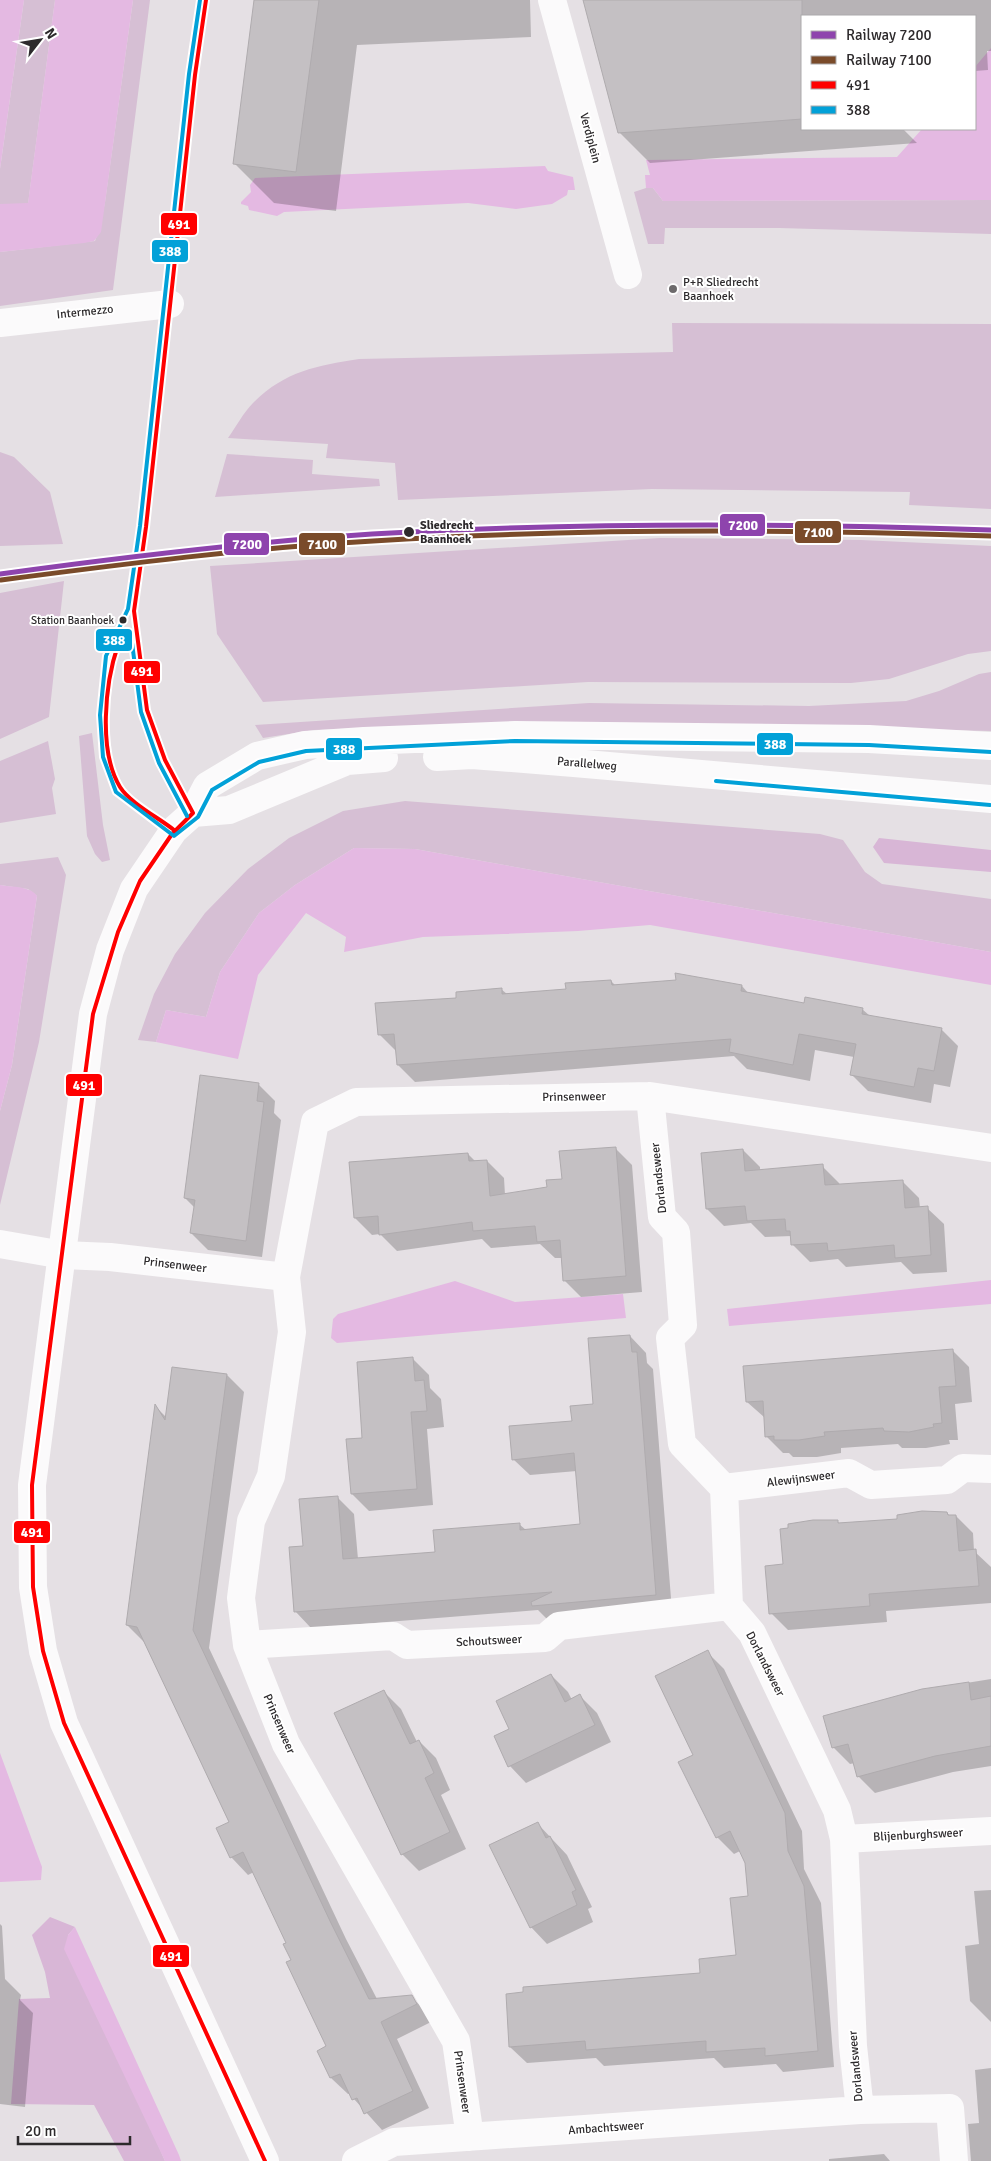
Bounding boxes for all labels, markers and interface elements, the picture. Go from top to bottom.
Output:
north arrow [15,15,65,65]
legend [801,15,976,130]
text: N [41,25,61,42]
text: Railway 7200 [846,26,932,44]
text: Railway 7100 [846,51,932,69]
text: 491 [846,76,870,94]
text: 388 [846,101,870,119]
street label: Verdiplein [576,111,604,165]
line badge: 491 [160,212,198,236]
text: 491 [168,216,191,233]
line badge: 388 [151,239,189,263]
text: 388 [159,243,182,260]
place label: P+R Sliedrecht Baanhoek [683,275,758,304]
marker: P+R Sliedrecht Baanhoek [667,283,679,295]
street label: Intermezzo [56,302,114,322]
line badge: 7200 [719,513,766,537]
text: 7200 [728,517,759,534]
place label: Sliedrecht Baanhoek [420,518,474,547]
line badge: 7100 [794,520,842,544]
text: 7100 [803,524,834,541]
marker: Sliedrecht Baanhoek [402,525,416,539]
line badge: 7200 [223,532,270,556]
line badge: 7100 [298,532,346,556]
text: 7200 [232,536,263,553]
text: 7100 [307,536,338,553]
place label: Station Baanhoek [31,614,114,627]
marker: Station Baanhoek [118,615,128,625]
line badge: 388 [95,628,133,652]
text: 388 [103,632,126,649]
line badge: 491 [123,660,161,684]
text: 491 [131,663,154,680]
line badge: 388 [756,732,794,756]
text: 388 [764,736,787,753]
line badge: 388 [325,737,363,761]
text: 388 [333,741,356,758]
street label: Parallelweg [556,754,618,774]
line badge: 491 [65,1073,103,1097]
text: 491 [73,1077,96,1094]
street label: Prinsenweer [542,1089,607,1105]
street label: Dorlandsweer [648,1141,670,1214]
street label: Prinsenweer [143,1254,208,1276]
street label: Alewijnsweer [766,1467,837,1491]
line badge: 491 [13,1520,51,1544]
text: 491 [21,1524,44,1541]
street label: Dorlandsweer [742,1629,788,1700]
street label: Schoutsweer [456,1632,523,1650]
street label: Prinsenweer [260,1692,299,1757]
street label: Blijenburghsweer [873,1825,964,1845]
line badge: 491 [152,1944,190,1968]
text: 491 [160,1948,183,1965]
street label: Dorlandsweer [845,2029,867,2102]
street label: Prinsenweer [450,2049,474,2115]
scale bar [18,2114,130,2146]
street label: Ambachtsweer [568,2118,645,2138]
text: 20 m [25,2122,56,2140]

